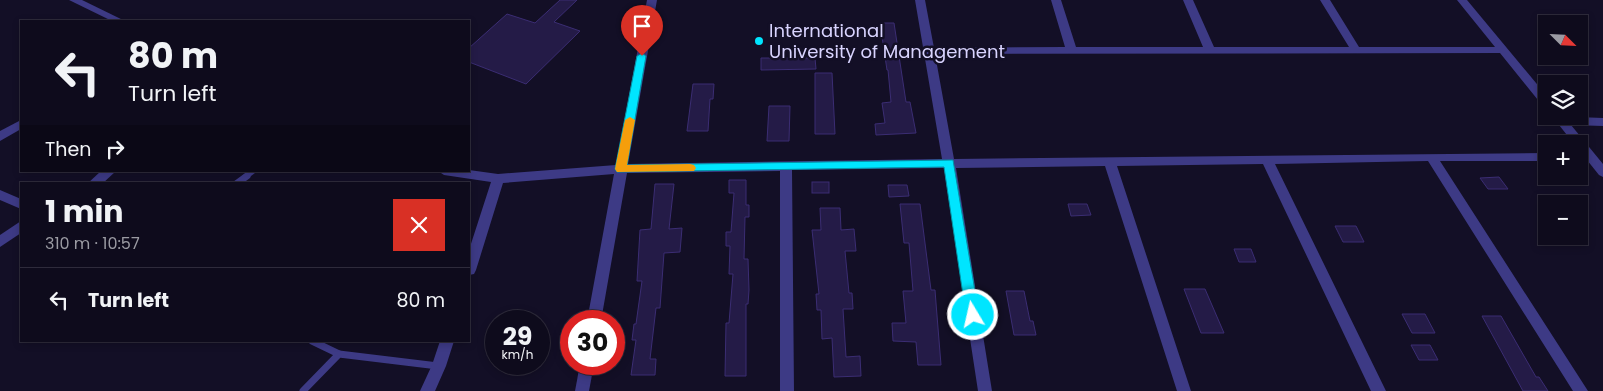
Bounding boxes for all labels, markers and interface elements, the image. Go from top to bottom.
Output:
pin [621,5,663,56]
icon: arrive [628,12,656,40]
north arrow [1538,15,1588,65]
map controls [1538,15,1588,245]
place label: International University of Management [769,18,1005,64]
text: 80 m [128,31,218,80]
marker: International University of Management [753,35,765,47]
icon: left [45,40,110,105]
button: layers [1538,75,1588,125]
text: Turn left [128,78,216,109]
icon: right [101,135,129,163]
button: + [1538,135,1588,185]
text: Then [45,136,91,163]
text: 1 min [45,190,123,233]
button: − [1538,195,1588,245]
button: close [393,199,445,251]
text: 310 m · 10:57 [45,232,140,255]
icon: left [45,286,73,314]
text: Turn left [88,287,169,314]
text: 80 m [396,287,445,314]
position arrow [946,288,998,340]
speed limit sign: 30 [560,310,625,375]
text: 29 [503,319,532,354]
text: km/h [502,346,533,363]

